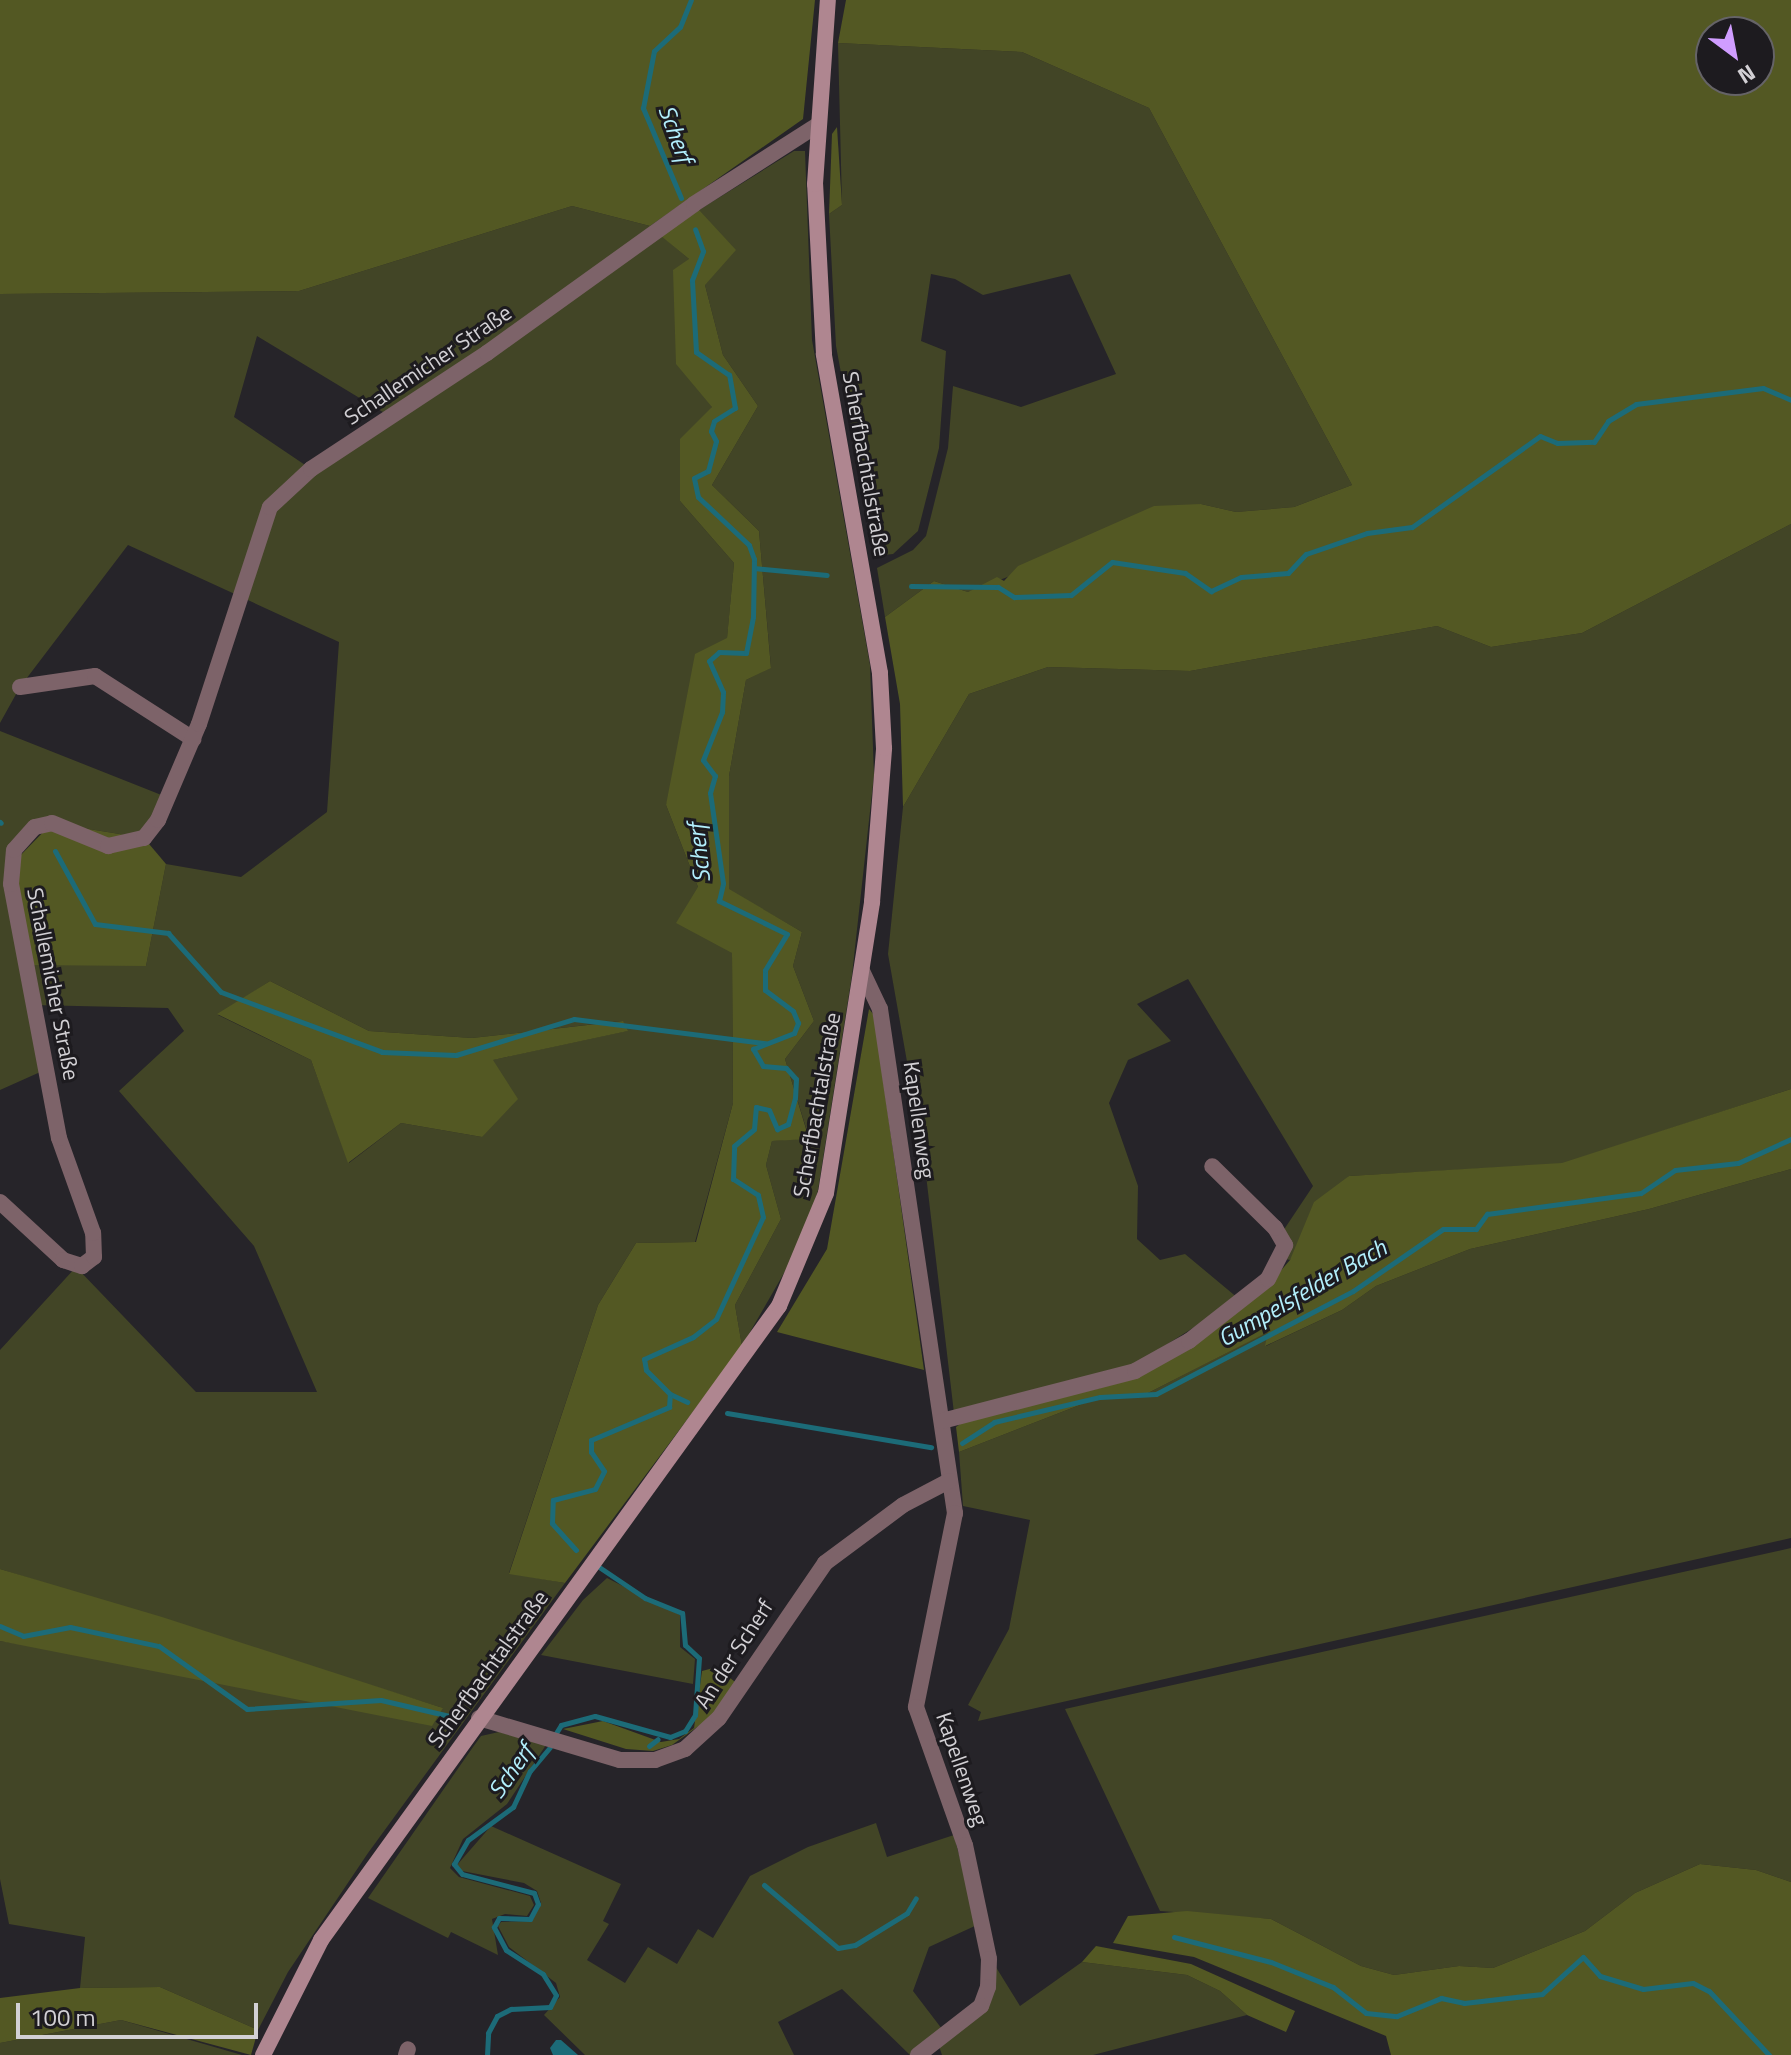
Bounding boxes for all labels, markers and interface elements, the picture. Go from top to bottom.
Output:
north arrow [1695,16,1775,96]
text: N [1731,56,1762,93]
water label: Scherf [652,101,700,167]
street label: Schallemicher Straße [340,299,516,431]
street label: Scherfbachtalstraße [837,369,895,559]
water label: Scherf [682,822,716,884]
street label: Schallemicher Straße [21,885,85,1083]
street label: Scherfbachtalstraße [788,1010,846,1200]
street label: Kapellenweg [898,1060,940,1180]
water label: Gumpelsfelder Bach [1213,1233,1391,1353]
street label: Scherfbachtalstraße [422,1585,554,1753]
street label: An der Scherf [689,1595,779,1713]
street label: Kapellenweg [930,1709,994,1829]
water label: Scherf [482,1738,540,1804]
scale bar [20,1987,262,2037]
text: 100 m [30,1999,96,2035]

